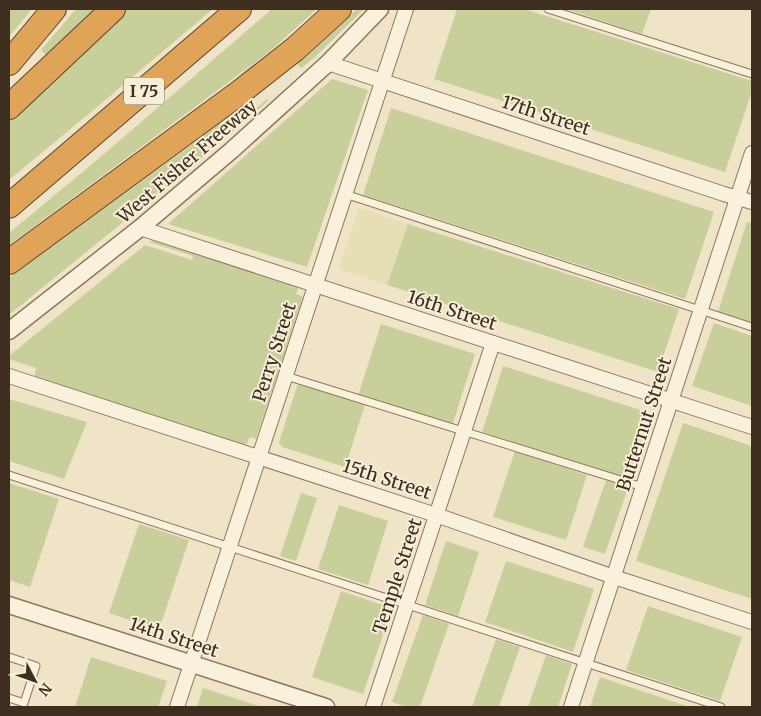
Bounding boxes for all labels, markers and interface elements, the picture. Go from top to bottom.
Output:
road number: I 75 [124,78,164,104]
street label: 17th Street [499,90,593,140]
street label: West Fisher Freeway [112,94,262,229]
street label: 16th Street [404,285,500,335]
street label: Perry Street [247,299,301,405]
street label: Butternut Street [611,354,677,494]
street label: 15th Street [340,454,434,504]
street label: Temple Street [367,515,427,637]
street label: 14th Street [126,612,222,662]
north arrow [10,656,60,706]
text: N [34,679,55,700]

